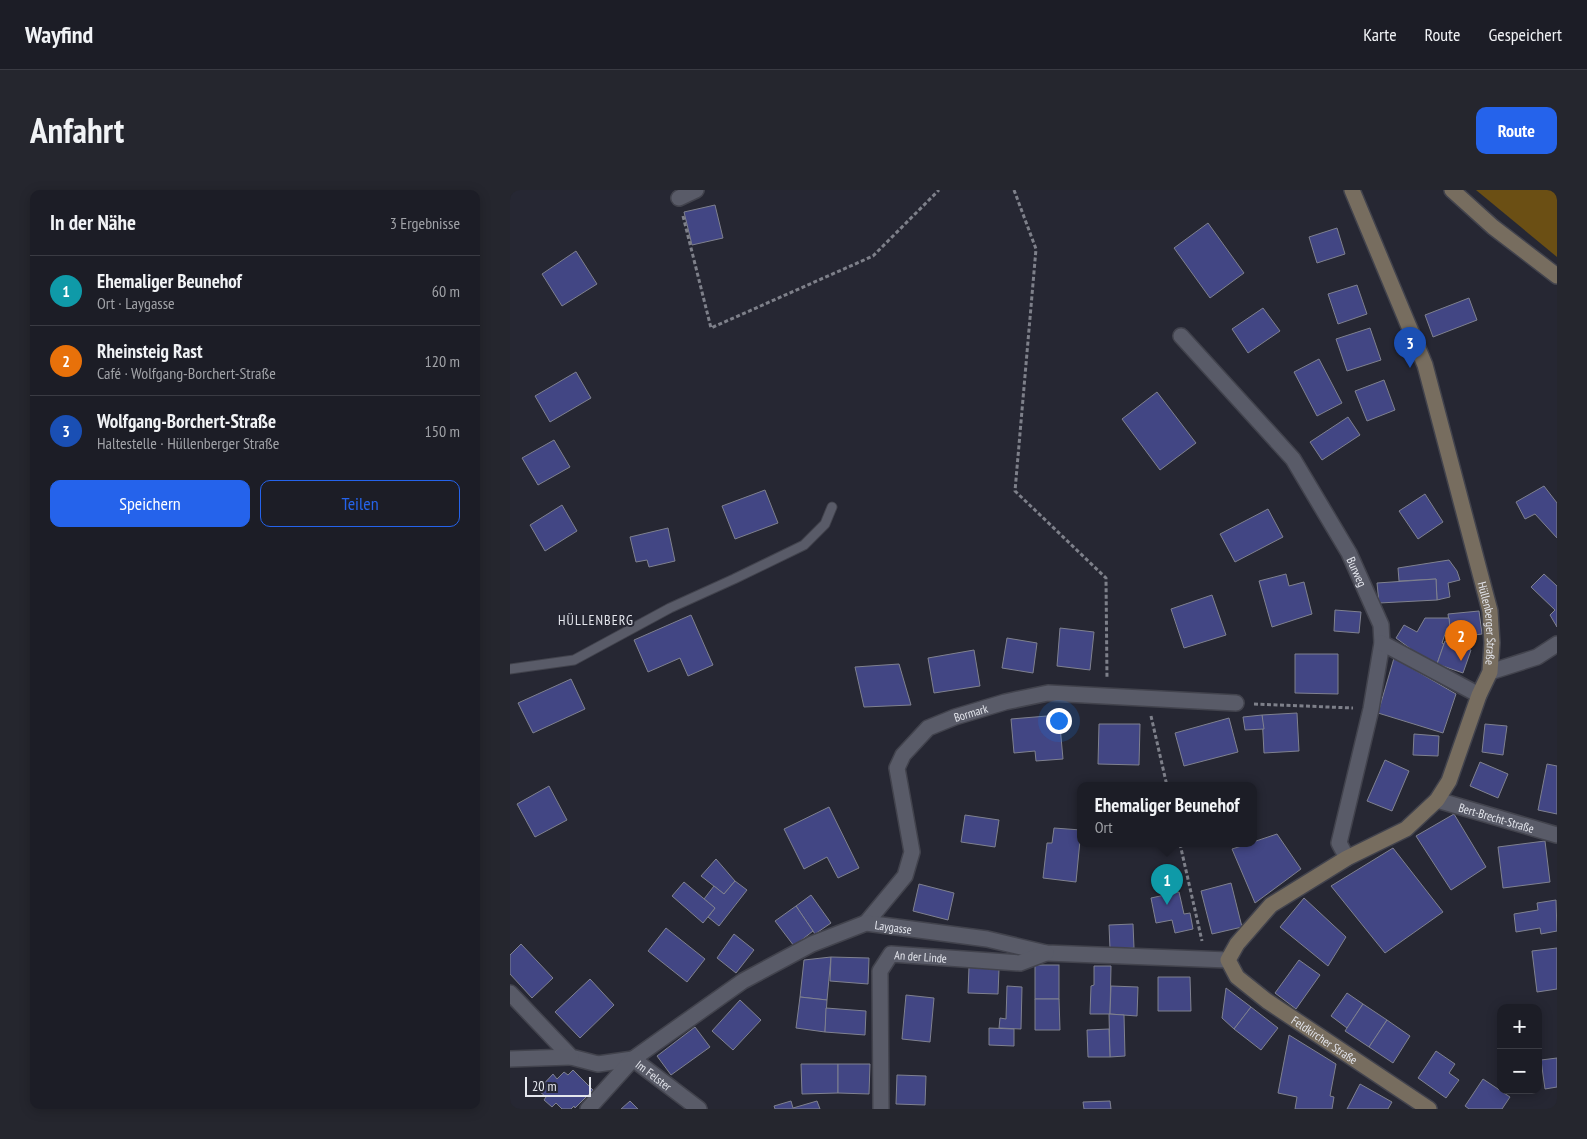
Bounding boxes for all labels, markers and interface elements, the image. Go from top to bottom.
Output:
text: Wayfind [25,19,93,50]
text: Karte [1363,23,1397,46]
text: Route [1425,23,1460,46]
text: Gespeichert [1488,23,1562,46]
text: Anfahrt [30,107,124,153]
button: Route [1476,107,1557,154]
text: In der Nähe [50,209,136,236]
text: 3 Ergebnisse [390,213,460,233]
text: Ehemaliger Beunehof [97,269,242,293]
text: 1 [62,281,70,301]
text: 60 m [432,281,460,301]
text: Ort · Laygasse [97,293,175,313]
pin: 3 [1394,327,1426,368]
text: Rheinsteig Rast [97,339,203,363]
text: 2 [62,351,70,371]
text: 120 m [425,351,460,371]
text: Café · Wolfgang-Borchert-Straße [97,363,276,383]
text: Wolfgang-Borchert-Straße [97,409,276,433]
text: 3 [62,421,70,441]
text: 150 m [425,421,460,441]
text: Haltestelle · Hüllenberger Straße [97,433,279,453]
button: Speichern [50,480,250,527]
button: Teilen [260,480,460,527]
street label: Burweg [1344,554,1370,589]
street label: Hüllenberger Straße [1475,580,1499,666]
district label: HÜLLENBERG [558,611,634,629]
pin: 2 [1445,620,1477,661]
street label: Bormark [952,700,990,724]
your location [1046,708,1072,734]
popup [1077,782,1257,847]
text: Ehemaliger Beunehof [1095,793,1239,817]
street label: Bert-Brecht-Straße [1457,799,1536,835]
text: Ort [1095,817,1113,837]
pin: 1 [1151,864,1183,905]
street label: Laygasse [874,917,913,937]
street label: An der Linde [894,947,947,965]
map controls [1497,1004,1542,1094]
button: + [1497,1004,1542,1049]
street label: Feldkircher Straße [1289,1012,1361,1067]
button: − [1497,1049,1542,1094]
street label: Im Felster [633,1056,676,1094]
scale bar [525,1074,591,1097]
text: 20 m [532,1077,557,1095]

